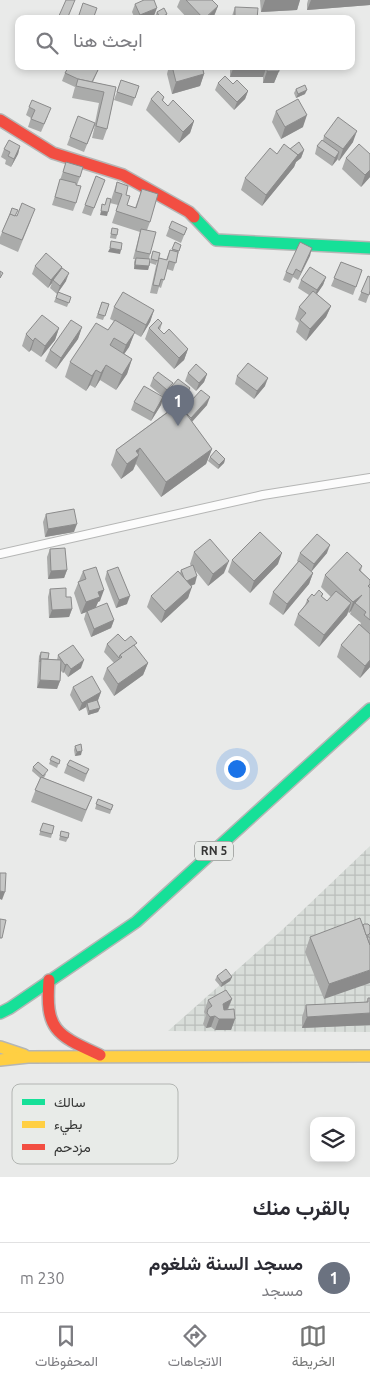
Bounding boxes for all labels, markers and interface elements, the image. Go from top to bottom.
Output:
search box [15,15,355,70]
icon: search [33,29,61,57]
text: ابحث هنا [73,29,143,51]
pin: 1 [162,385,194,426]
your location [224,756,250,782]
road number: RN 5 [195,841,233,860]
legend [12,1084,178,1164]
text: سالك [54,1094,85,1110]
text: بطيء [54,1116,82,1136]
map controls [310,1117,355,1162]
button: layers [310,1117,355,1162]
text: مزدحم [54,1139,91,1156]
text: بالقرب منك [253,1195,350,1219]
text: مسجد السنة شلغوم [149,1252,303,1274]
text: 230 m [20,1269,65,1287]
text: 1 [329,1269,339,1287]
text: مسجد [262,1281,303,1299]
tab: المحفوظات [35,1322,98,1374]
tab: الاتجاهات [168,1322,222,1374]
tab: الخريطة [292,1322,335,1374]

